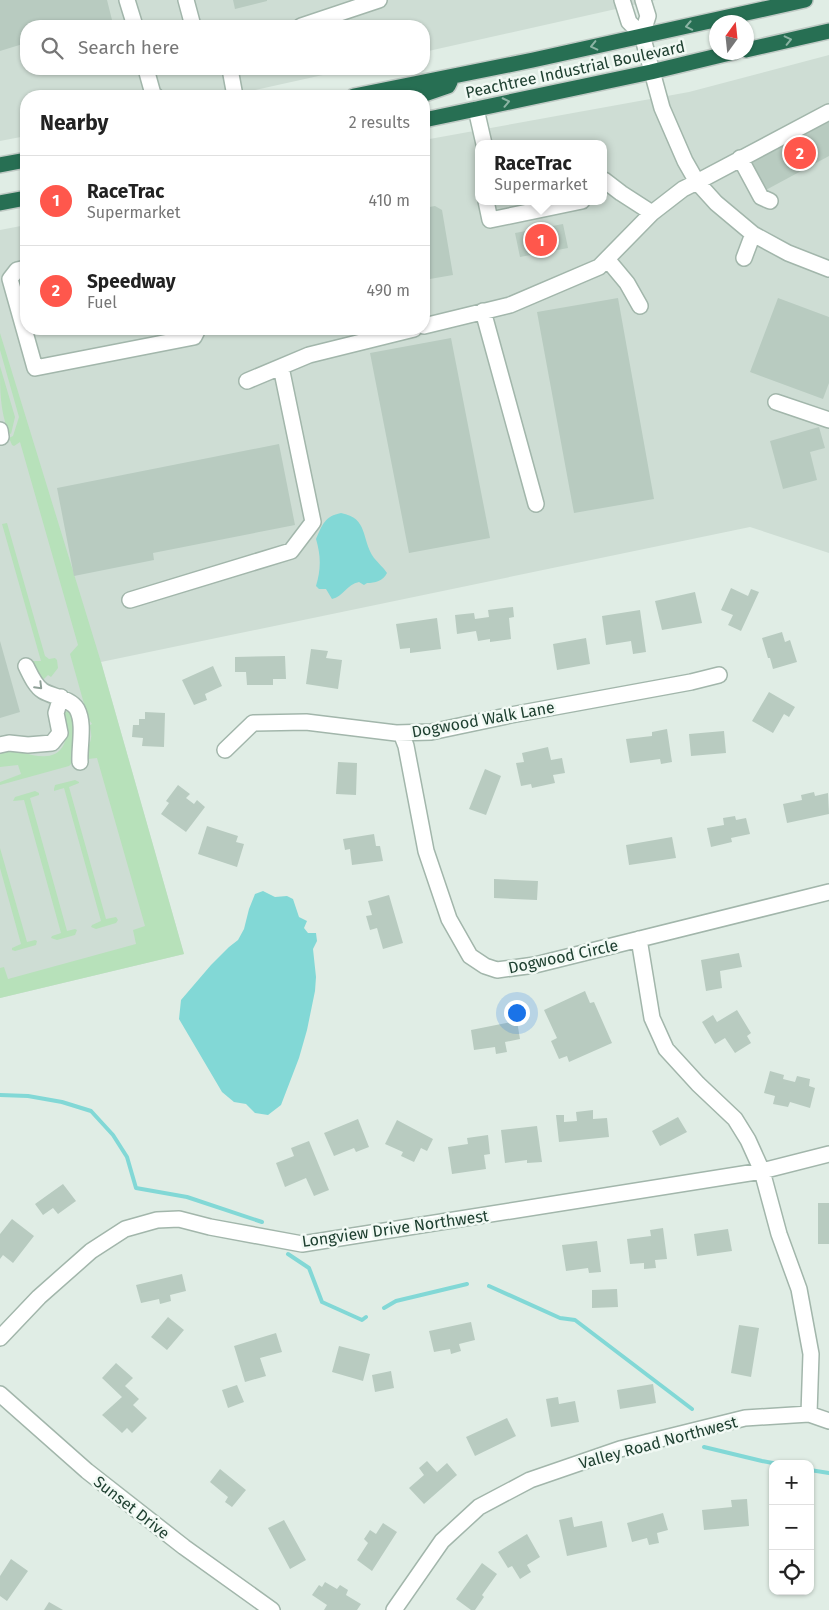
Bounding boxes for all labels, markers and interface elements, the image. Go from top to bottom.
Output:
north arrow [709,15,754,60]
search box [20,20,430,75]
one-way arrow [685,20,693,30]
icon: search [38,34,66,62]
one-way arrow [783,35,792,46]
text: Search here [78,36,179,59]
street label: Peachtree Industrial Boulevard [464,37,687,102]
one-way arrow [590,40,599,51]
one-way arrow [501,98,510,108]
text: Nearby [40,110,108,136]
text: 2 results [349,113,410,132]
pin: 2 [784,134,816,172]
popup [475,140,607,205]
text: RaceTrac [494,152,572,175]
text: Supermarket [494,175,588,194]
text: RaceTrac [87,180,164,203]
text: 1 [52,191,60,210]
text: 410 m [369,191,410,210]
text: Supermarket [87,203,181,222]
pin: 1 [525,221,557,259]
text: Speedway [87,270,176,293]
text: 2 [52,281,60,300]
text: 490 m [367,281,410,300]
text: Fuel [87,293,117,312]
one-way arrow [34,680,43,689]
street label: Dogwood Walk Lane [410,698,556,741]
street label: Dogwood Circle [506,936,620,977]
your location [504,1000,530,1026]
street label: Longview Drive Northwest [301,1206,490,1251]
street label: Valley Road Northwest [577,1412,740,1473]
map controls [769,1460,814,1595]
button: + [769,1460,814,1505]
street label: Sunset Drive [90,1472,173,1543]
button: − [769,1505,814,1550]
button: locate [769,1550,814,1595]

